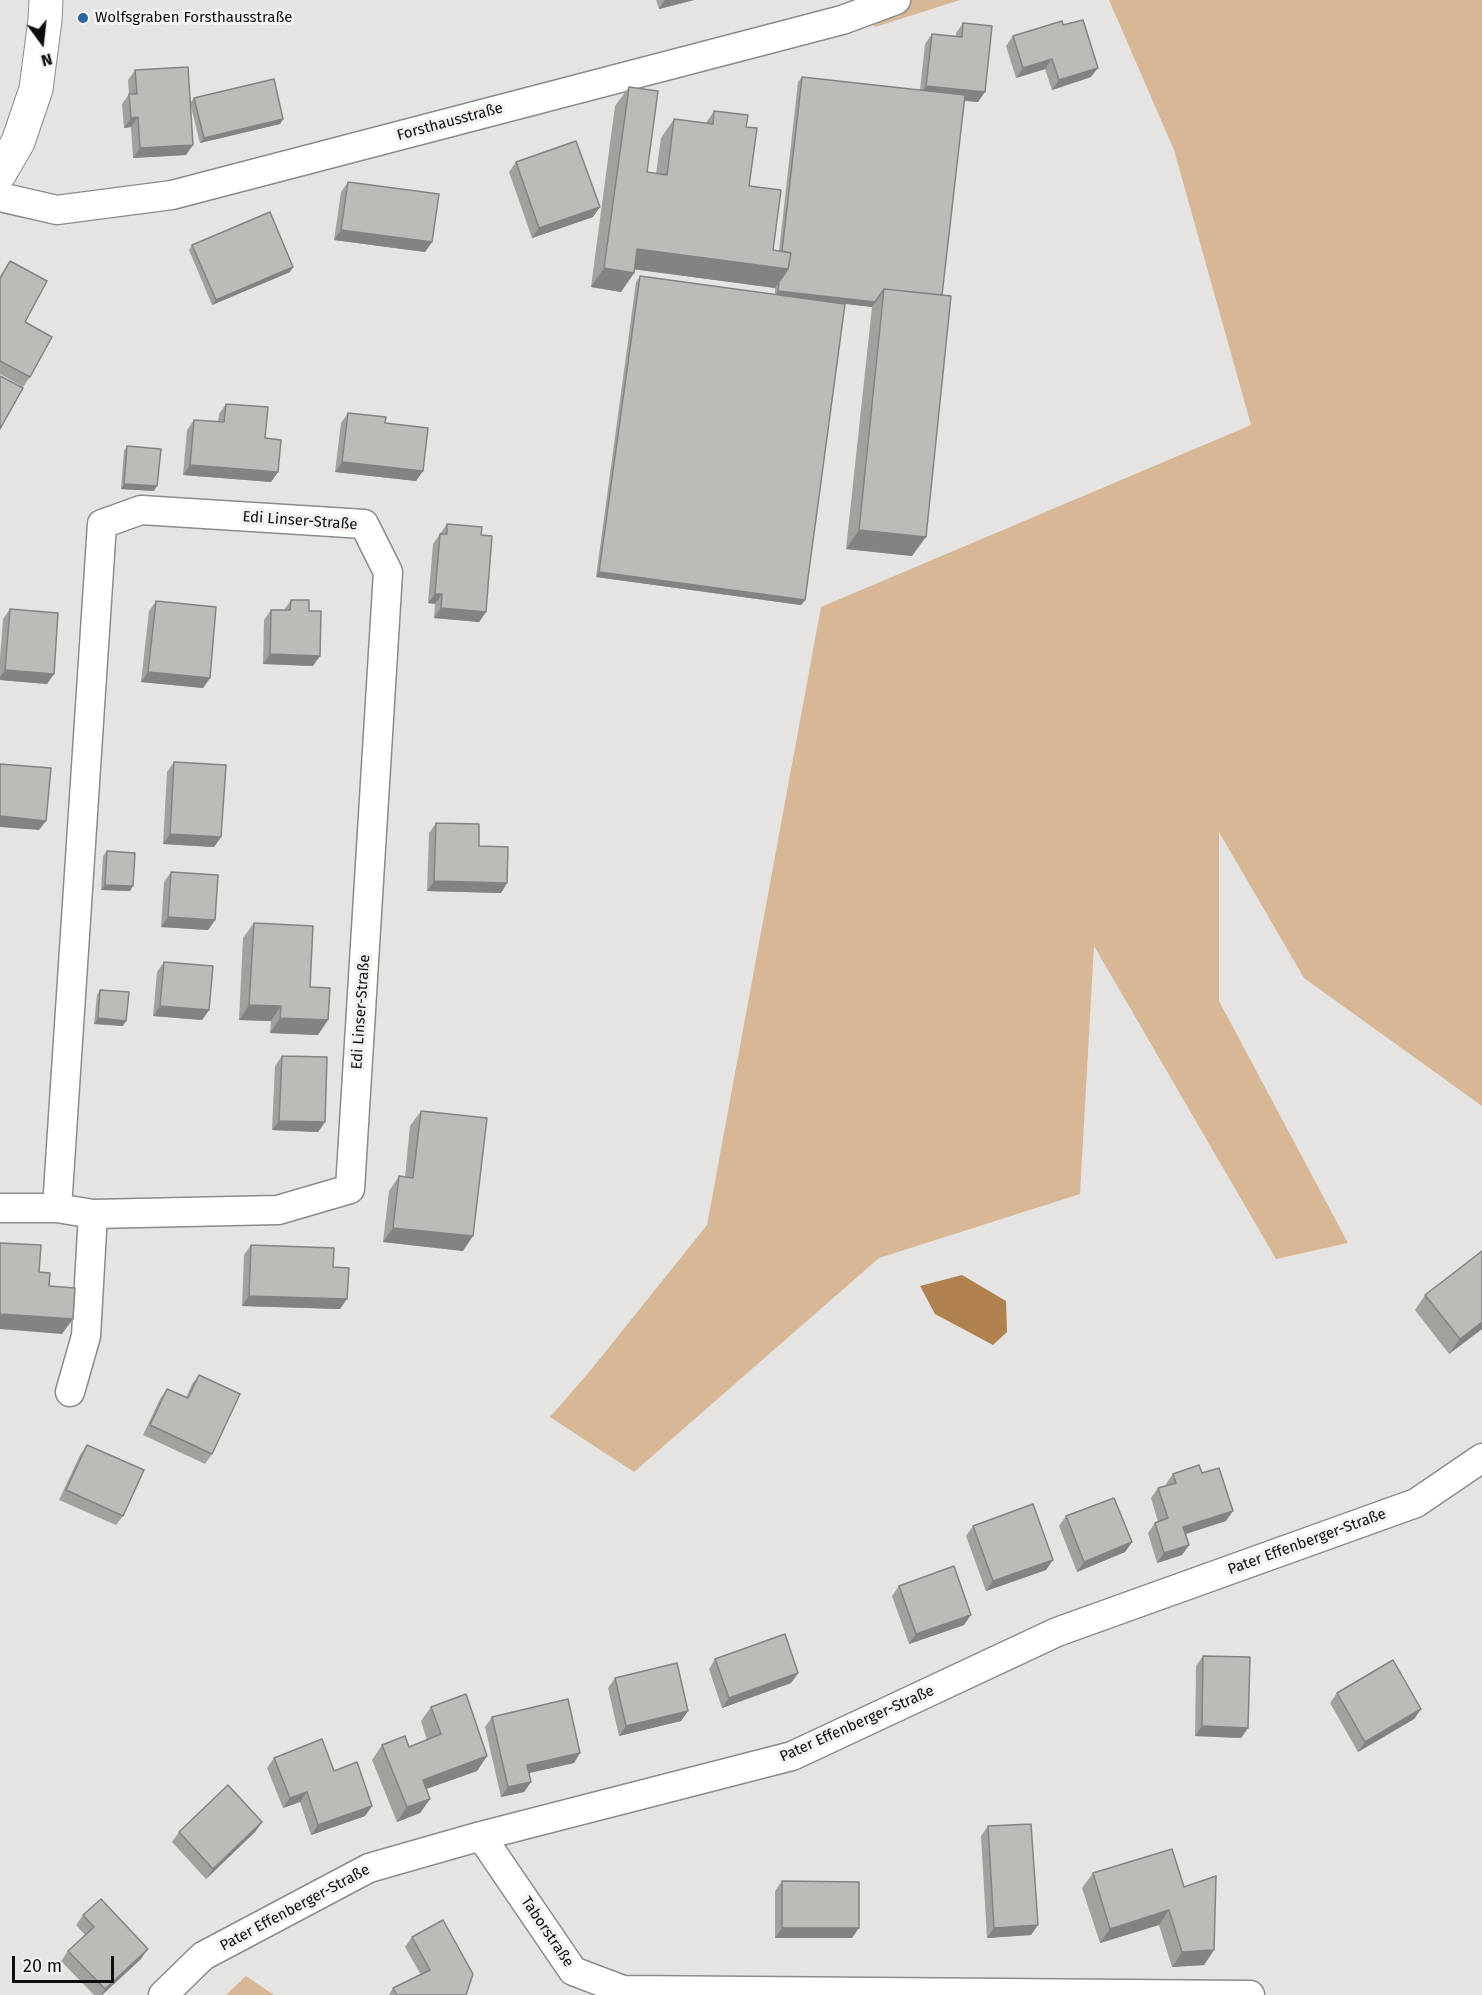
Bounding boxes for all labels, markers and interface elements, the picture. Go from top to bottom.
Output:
place label: Wolfsgraben Forsthausstraße [95,9,292,27]
marker: Wolfsgraben Forsthausstraße [76,11,90,25]
north arrow [12,12,72,72]
text: N [39,49,54,70]
street label: Forsthausstraße [395,99,505,145]
street label: Edi Linser-Straße [242,508,358,534]
street label: Edi Linser-Straße [348,954,374,1070]
street label: Pater Effenberger-Straße [1225,1505,1389,1579]
street label: Pater Effenberger-Straße [777,1682,937,1766]
street label: Pater Effenberger-Straße [217,1861,373,1955]
street label: Taborstraße [517,1893,577,1971]
scale bar [15,1944,117,1982]
text: 20 m [23,1955,62,1977]

